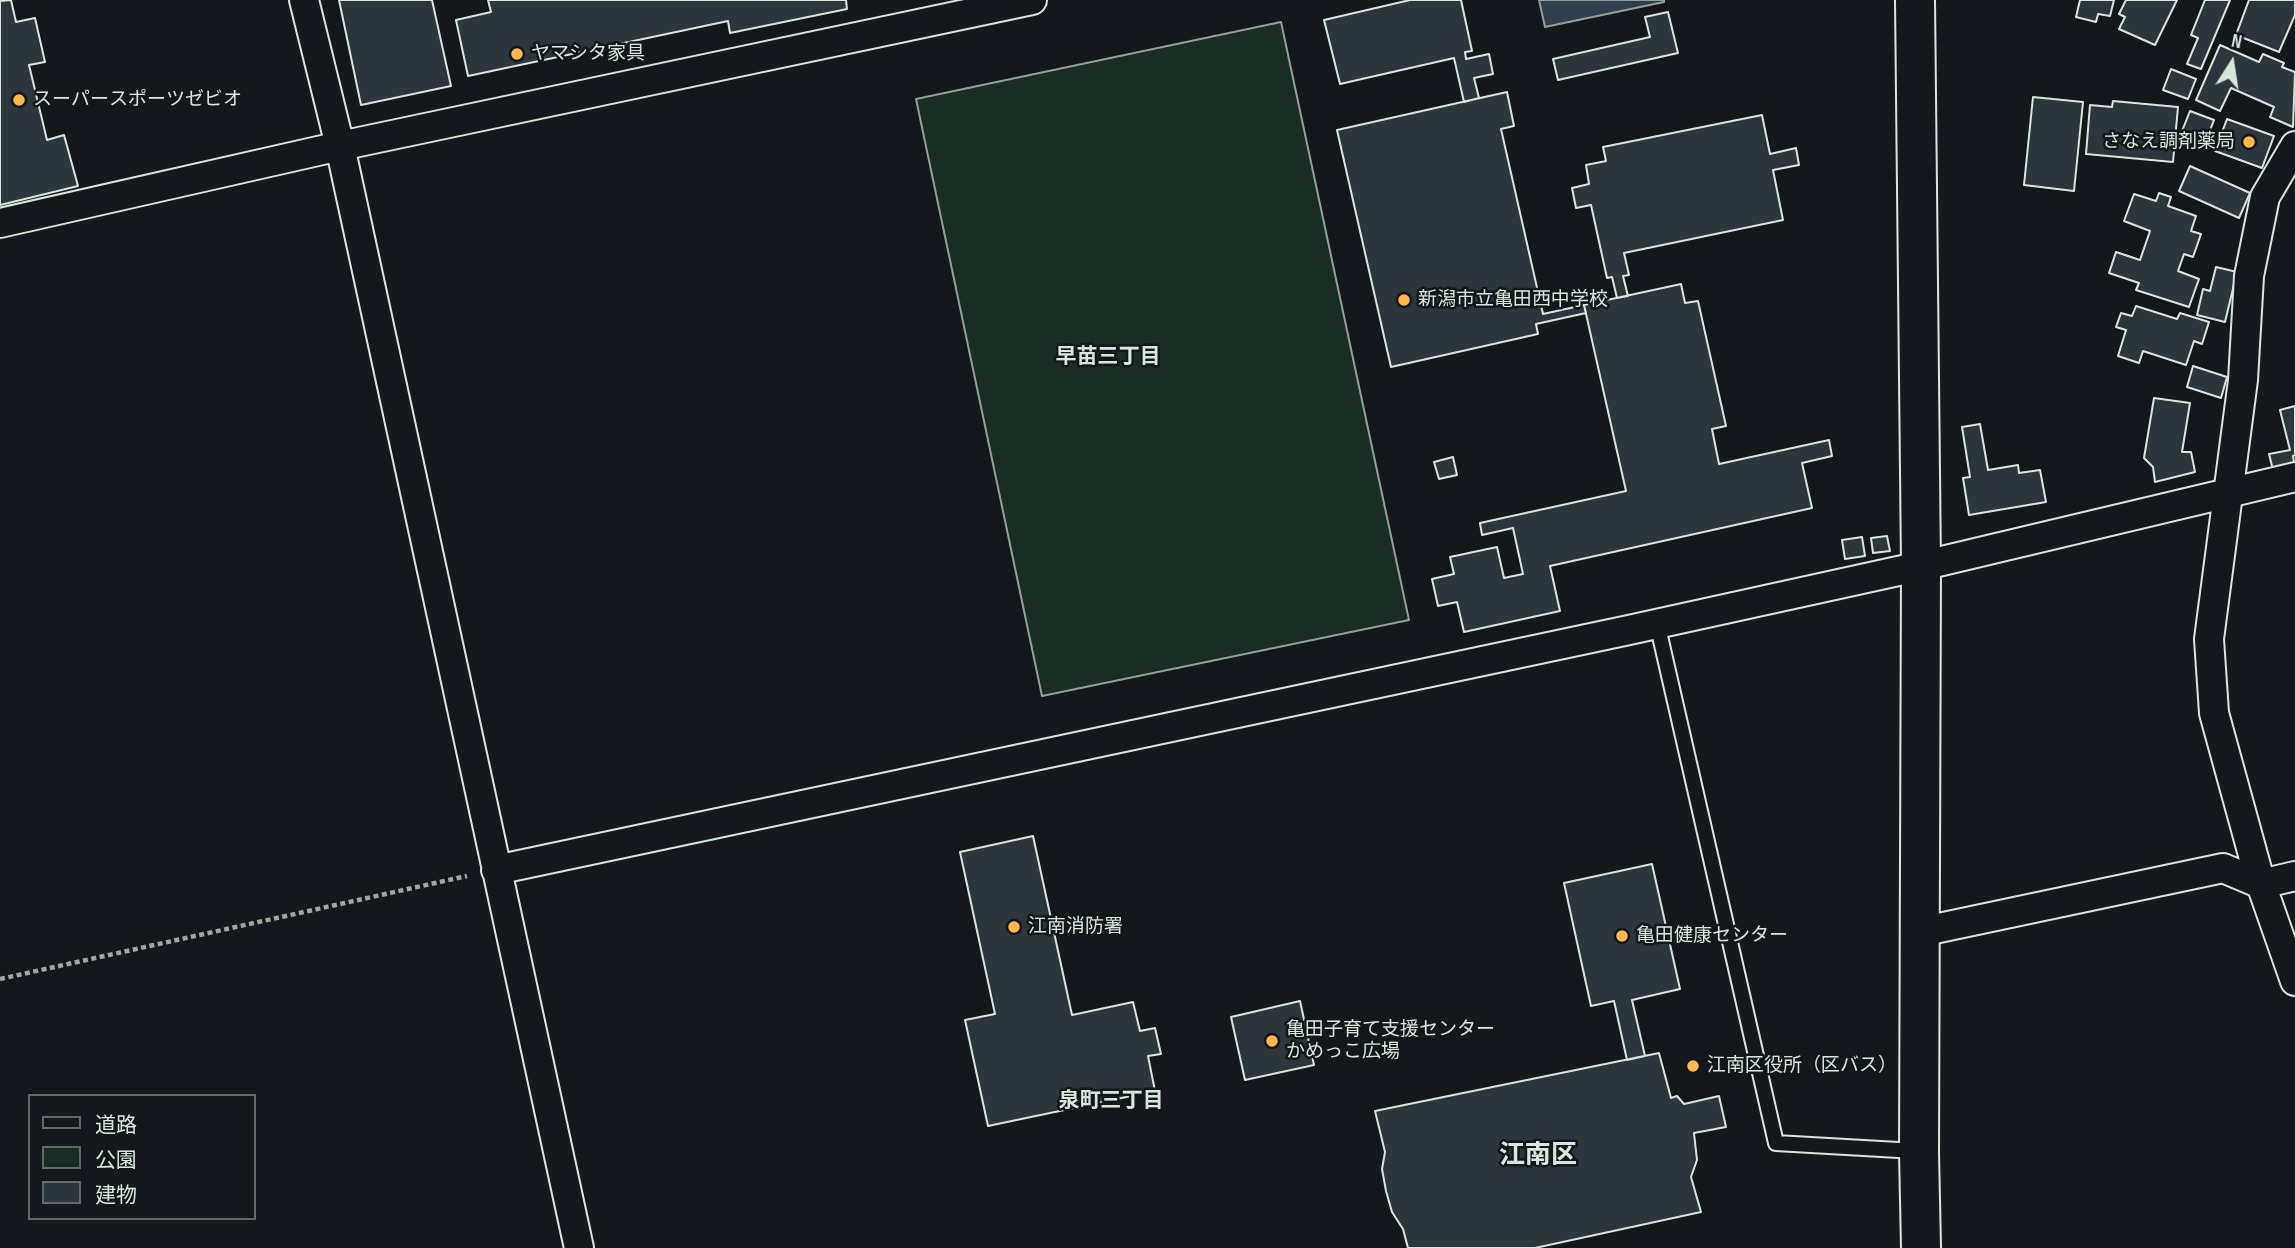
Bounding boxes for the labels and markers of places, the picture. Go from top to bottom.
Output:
place label: ヤマシタ家具 [531,43,645,65]
marker: ヤマシタ家具 [509,46,525,62]
place label: スーパースポーツゼビオ [33,89,242,111]
marker: スーパースポーツゼビオ [11,92,27,108]
place label: さなえ調剤薬局 [2102,131,2235,153]
marker: さなえ調剤薬局 [2241,134,2257,150]
place label: 新潟市立亀田西中学校 [1418,289,1608,311]
marker: 新潟市立亀田西中学校 [1396,292,1412,308]
place label: 江南消防署 [1028,916,1123,938]
marker: 江南消防署 [1006,919,1022,935]
place label: 亀田健康センター [1636,925,1788,947]
marker: 亀田健康センター [1614,928,1630,944]
place label: 亀田子育て支援センター かめっこ広場 [1286,1019,1495,1063]
marker: 亀田子育て支援センター かめっこ広場 [1264,1033,1280,1049]
place label: 江南区役所（区バス） [1707,1055,1897,1077]
marker: 江南区役所（区バス） [1685,1058,1701,1074]

